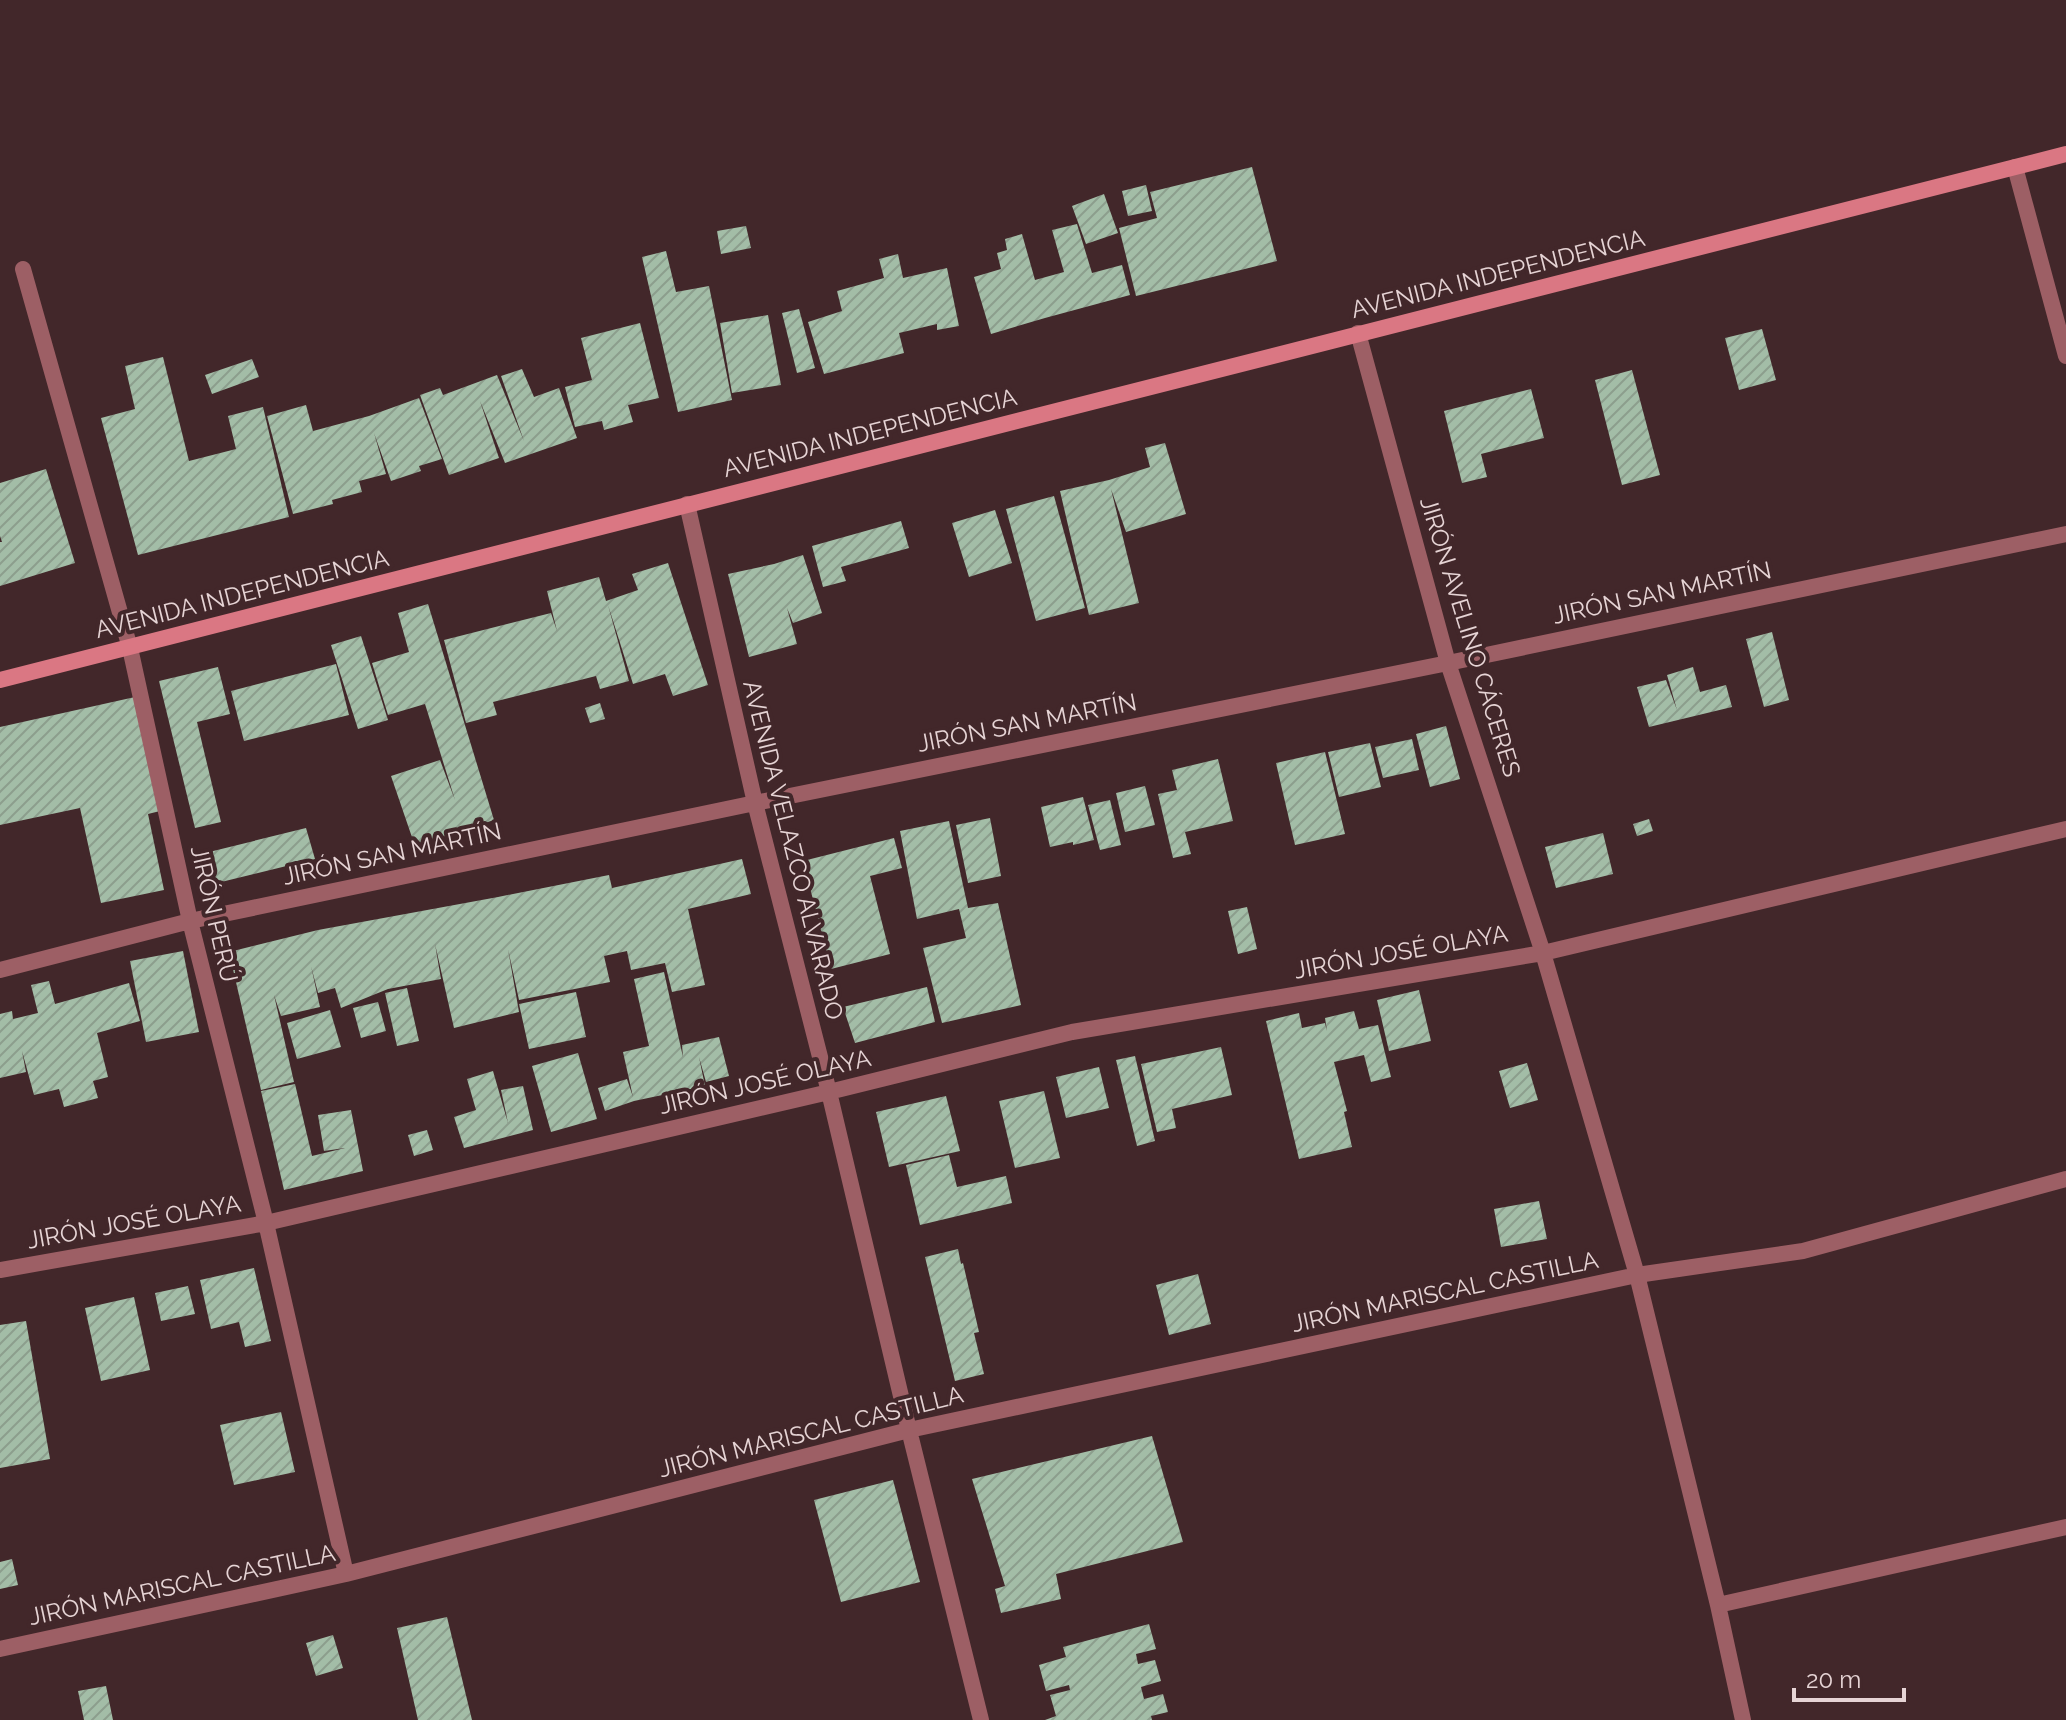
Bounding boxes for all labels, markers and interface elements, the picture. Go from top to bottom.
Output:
street label: AVENIDA INDEPENDENCIA [1348,223,1648,324]
street label: AVENIDA INDEPENDENCIA [720,382,1020,483]
street label: JIRÓN AVELINO CÁCERES [1414,493,1527,780]
street label: AVENIDA INDEPENDENCIA [92,543,392,644]
street label: JIRÓN SAN MARTÍN [1550,555,1774,630]
street label: AVENIDA VELAZCO ALVARADO [737,677,850,1023]
street label: JIRÓN SAN MARTÍN [915,687,1139,758]
street label: JIRÓN SAN MARTÍN [280,816,504,891]
street label: JIRÓN PERÚ [185,843,244,985]
street label: JIRÓN JOSÉ OLAYA [1292,918,1510,985]
street label: JIRÓN JOSÉ OLAYA [656,1043,874,1120]
street label: JIRÓN JOSÉ OLAYA [25,1188,243,1255]
street label: JIRÓN MARISCAL CASTILLA [1289,1245,1601,1338]
street label: JIRÓN MARISCAL CASTILLA [656,1380,966,1483]
street label: JIRÓN MARISCAL CASTILLA [26,1538,338,1631]
scale bar [1794,1652,1904,1702]
text: 20 m [1806,1665,1861,1694]

